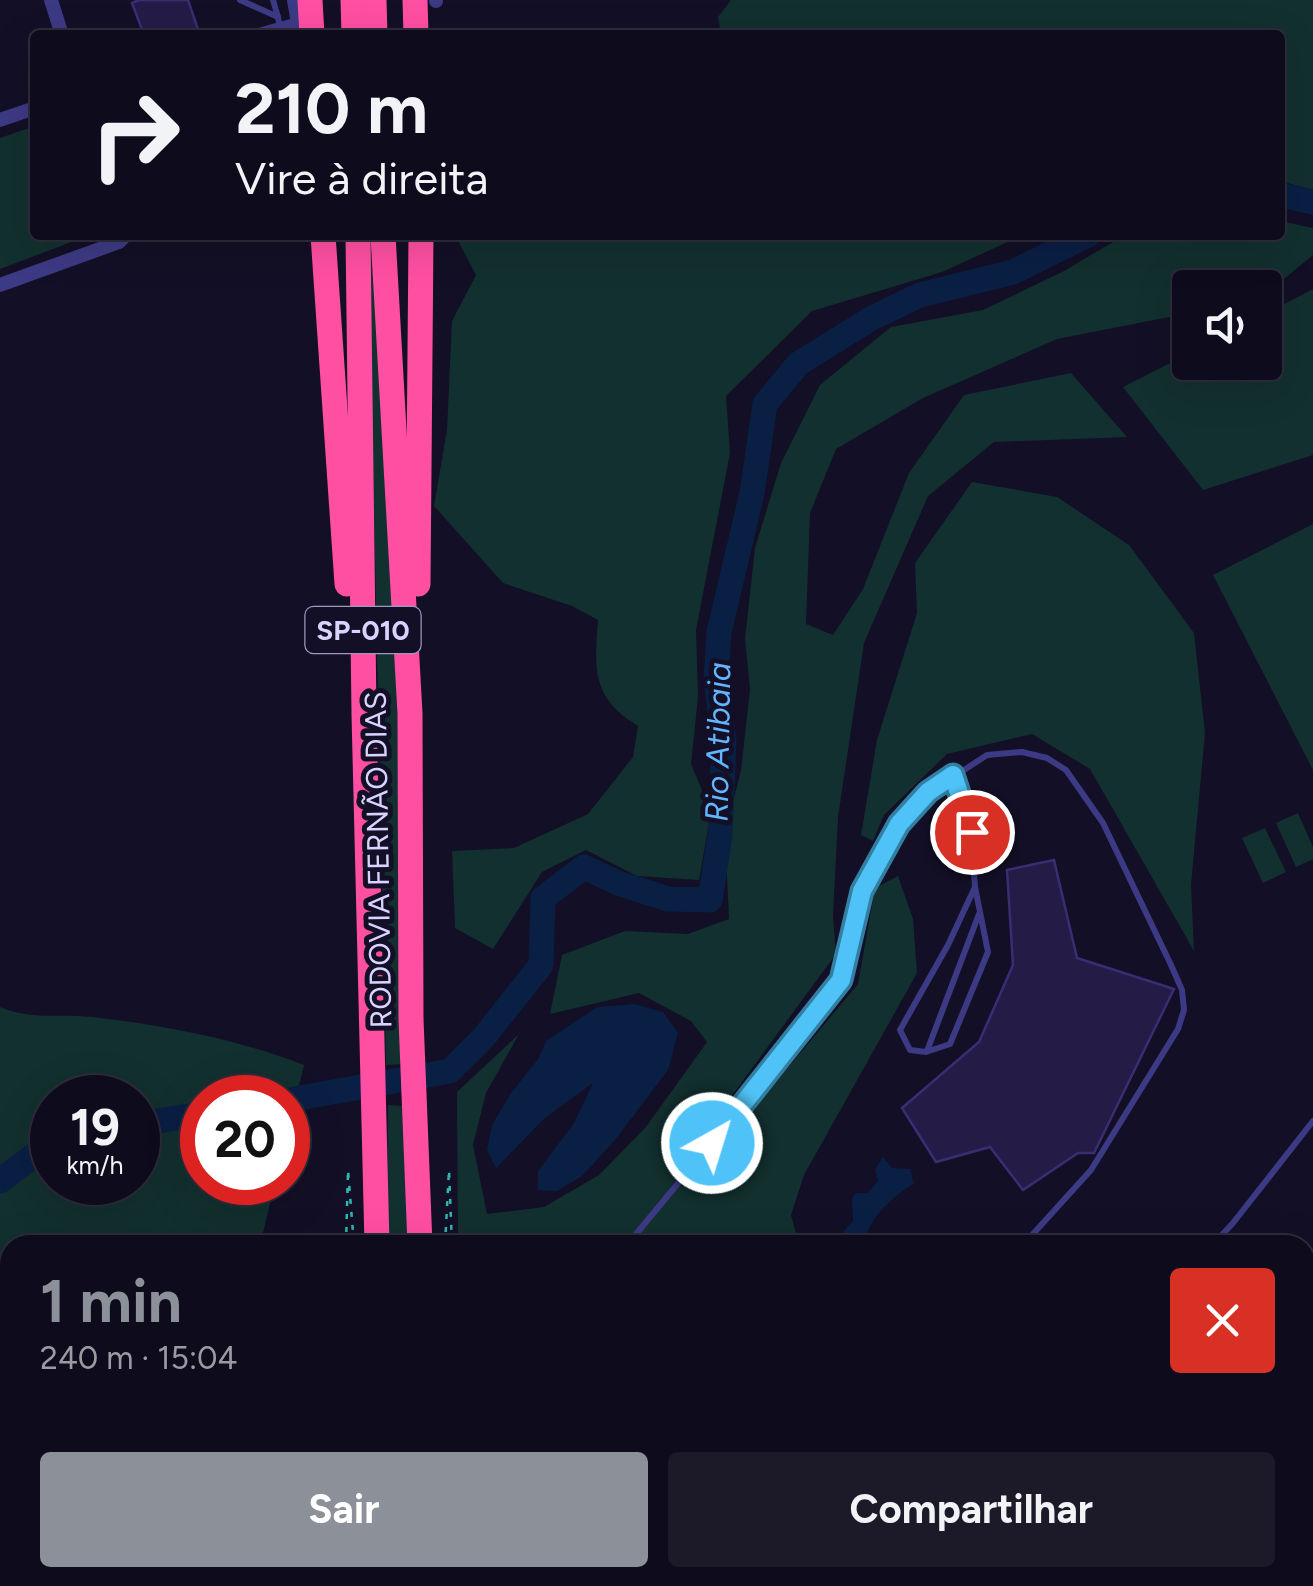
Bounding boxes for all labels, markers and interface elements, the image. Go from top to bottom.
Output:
text: 210 m [235,66,428,151]
icon: right [70,70,200,200]
text: Vire à direita [235,151,488,205]
map controls [1172,270,1282,380]
button: sound [1172,270,1282,380]
road number: SP-010 [306,607,420,653]
water label: Rio Atibaia [698,662,738,822]
street label: RODOVIA FERNÃO DIAS [357,691,399,1029]
pin [930,790,1015,875]
icon: arrive [945,805,1000,860]
speed limit sign: 20 [180,1075,310,1205]
position arrow [660,1091,764,1195]
text: 19 [70,1097,120,1158]
text: km/h [66,1150,124,1180]
text: 1 min [40,1265,182,1337]
button: close [1170,1268,1275,1373]
text: 240 m · 15:04 [40,1339,237,1377]
button: Sair [40,1452,648,1567]
button: Compartilhar [668,1452,1275,1567]

